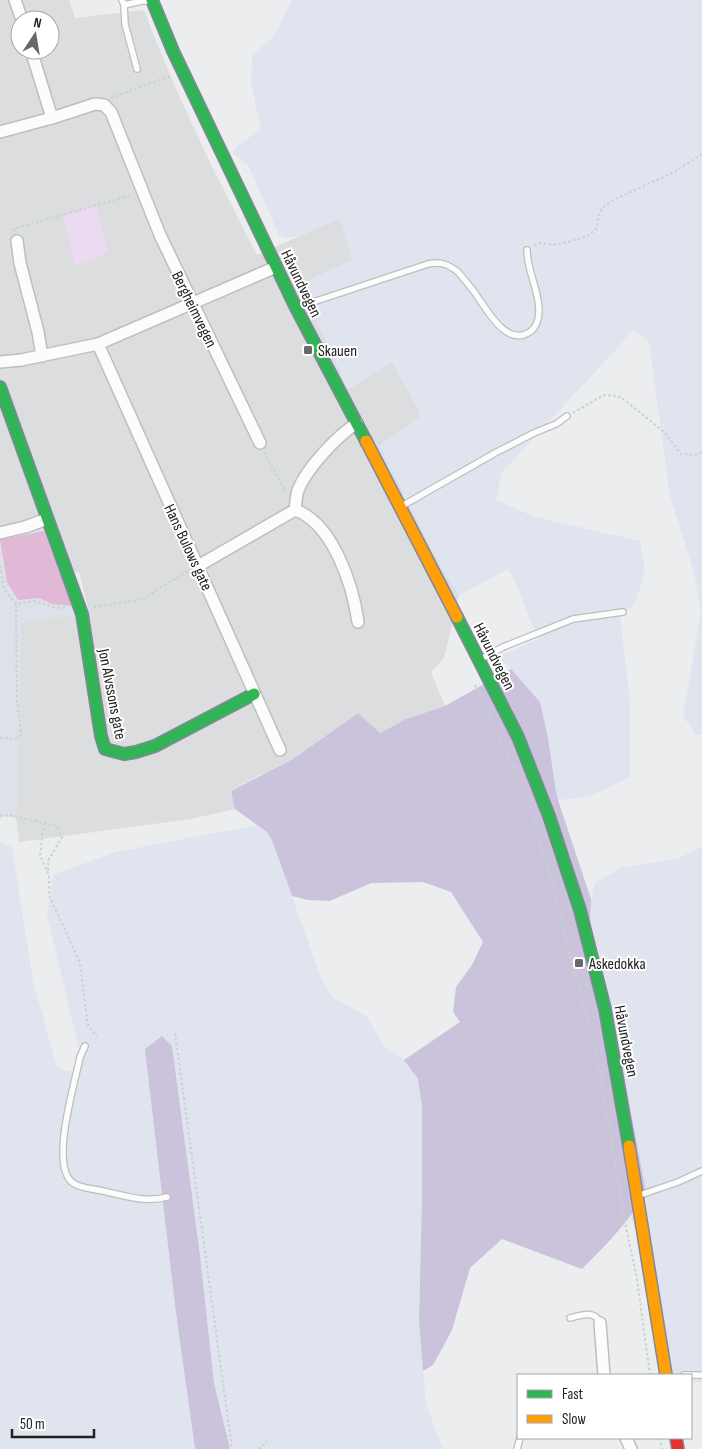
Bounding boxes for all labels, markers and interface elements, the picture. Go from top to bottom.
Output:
north arrow [10,10,60,60]
text: N [32,14,43,32]
street label: Håvundvegen [276,247,325,320]
street label: Bergheimvegen [167,268,220,351]
place label: Skauen [318,342,357,361]
marker: Skauen [302,344,314,356]
street label: Hans Bulows gate [159,501,216,594]
street label: Håvundvegen [469,620,519,693]
street label: Jon Alvssons gate [93,646,130,741]
place label: Askedokka [588,955,646,974]
marker: Askedokka [573,957,585,969]
street label: Håvundvegen [609,1004,642,1079]
legend [517,1374,692,1439]
text: Fast [562,1385,584,1404]
scale bar [12,1406,95,1438]
text: Slow [562,1410,586,1429]
text: 50 m [20,1415,45,1434]

